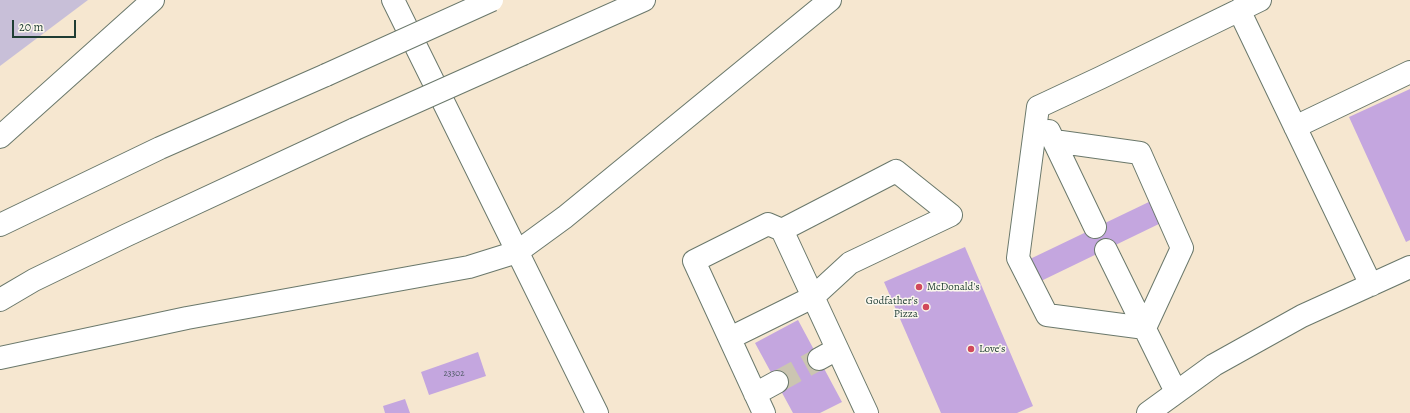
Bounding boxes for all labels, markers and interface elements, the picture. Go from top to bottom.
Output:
scale bar [14,12,78,38]
text: 20 m [19,19,43,35]
place label: McDonald's [927,280,980,294]
marker: McDonald's [914,282,924,292]
place label: Godfather's Pizza [866,294,918,320]
marker: Godfather's Pizza [921,302,931,312]
place label: Love's [979,342,1005,356]
marker: Love's [966,344,976,354]
house number: 23302 [444,369,464,379]

